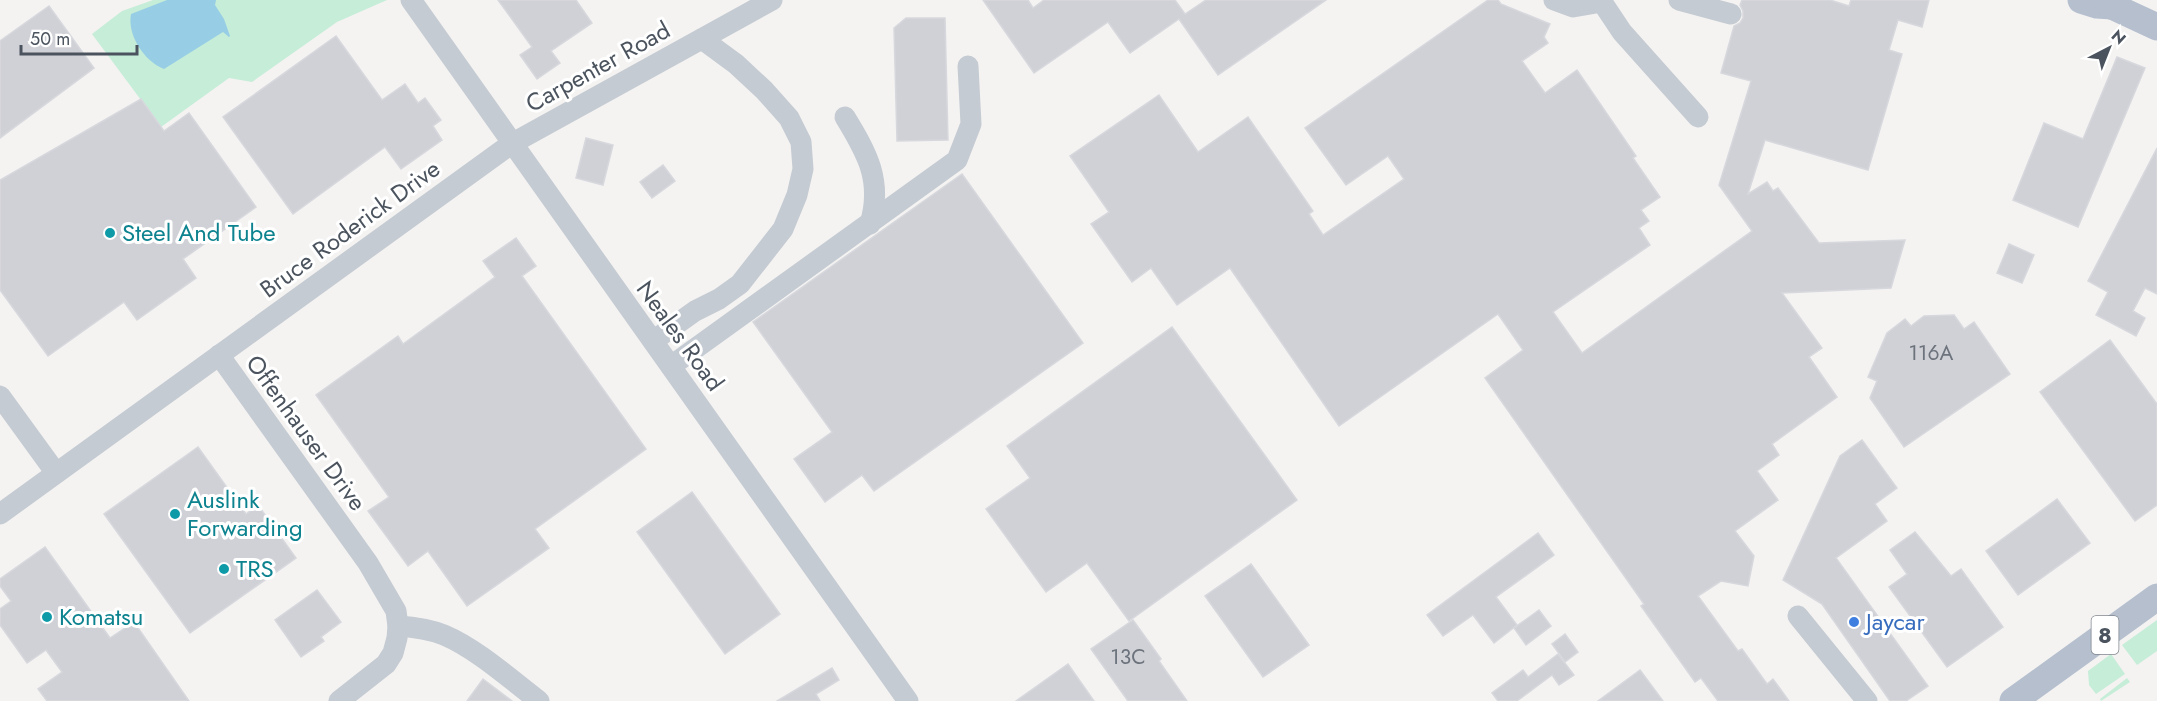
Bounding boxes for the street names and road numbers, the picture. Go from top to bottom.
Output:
street label: Carpenter Road [519,12,676,121]
street label: Bruce Roderick Drive [252,151,447,306]
street label: Neales Road [628,273,732,398]
street label: Offenhauser Drive [238,347,375,518]
road number: 8 [2092,616,2118,654]

